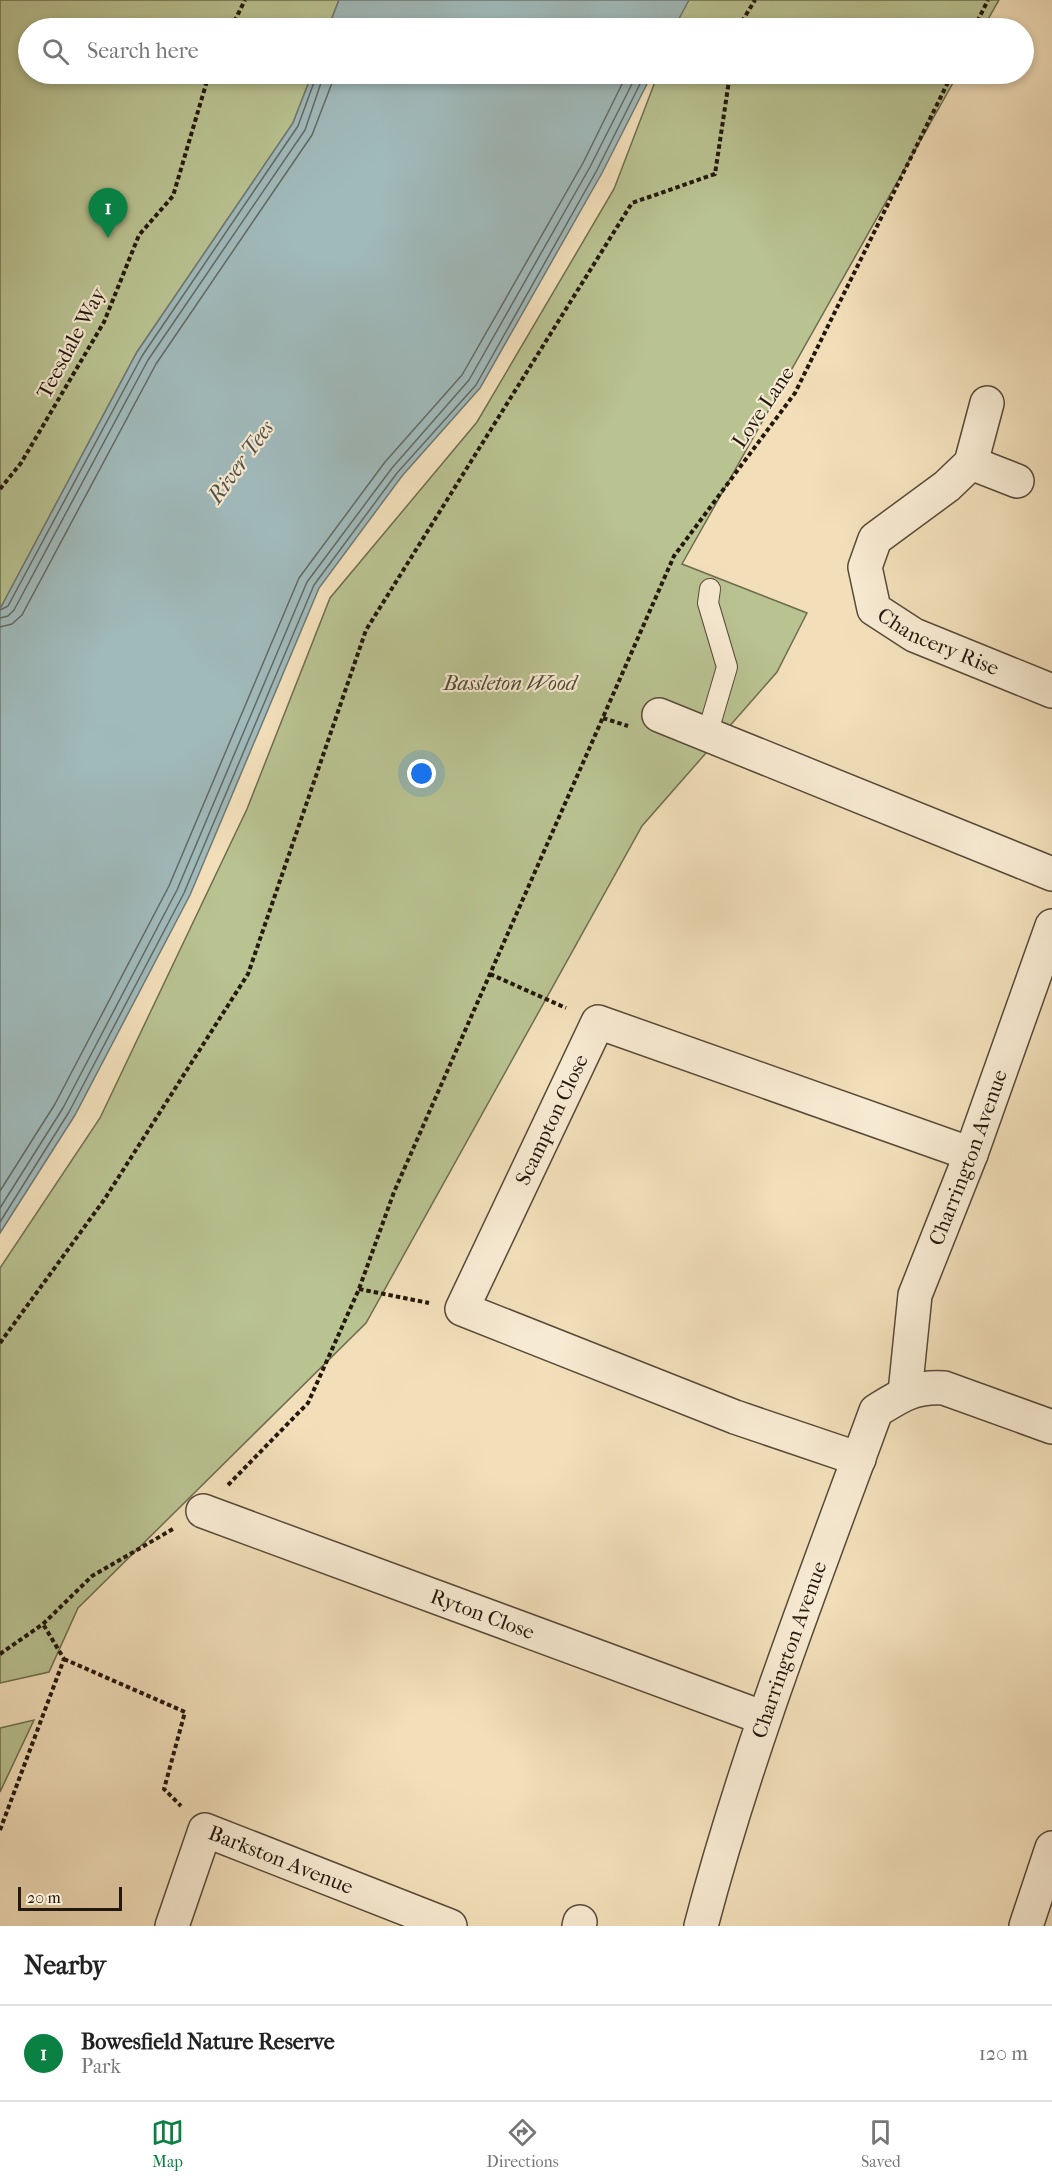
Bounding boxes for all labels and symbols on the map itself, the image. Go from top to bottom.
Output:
pin: 1 [88,188,128,238]
street label: Teesdale Way [32,283,111,403]
street label: Love Lane [727,362,799,452]
water label: River Tees [201,415,280,510]
street label: Chancery Rise [873,603,1003,680]
park label: Bassleton Wood [443,671,579,695]
your location [407,759,436,788]
street label: Scampton Close [510,1050,593,1189]
street label: Charrington Avenue [924,1066,1012,1249]
street label: Charrington Avenue [747,1558,832,1741]
street label: Ryton Close [427,1584,538,1644]
street label: Barkston Avenue [205,1821,357,1899]
scale bar [18,1884,122,1912]

